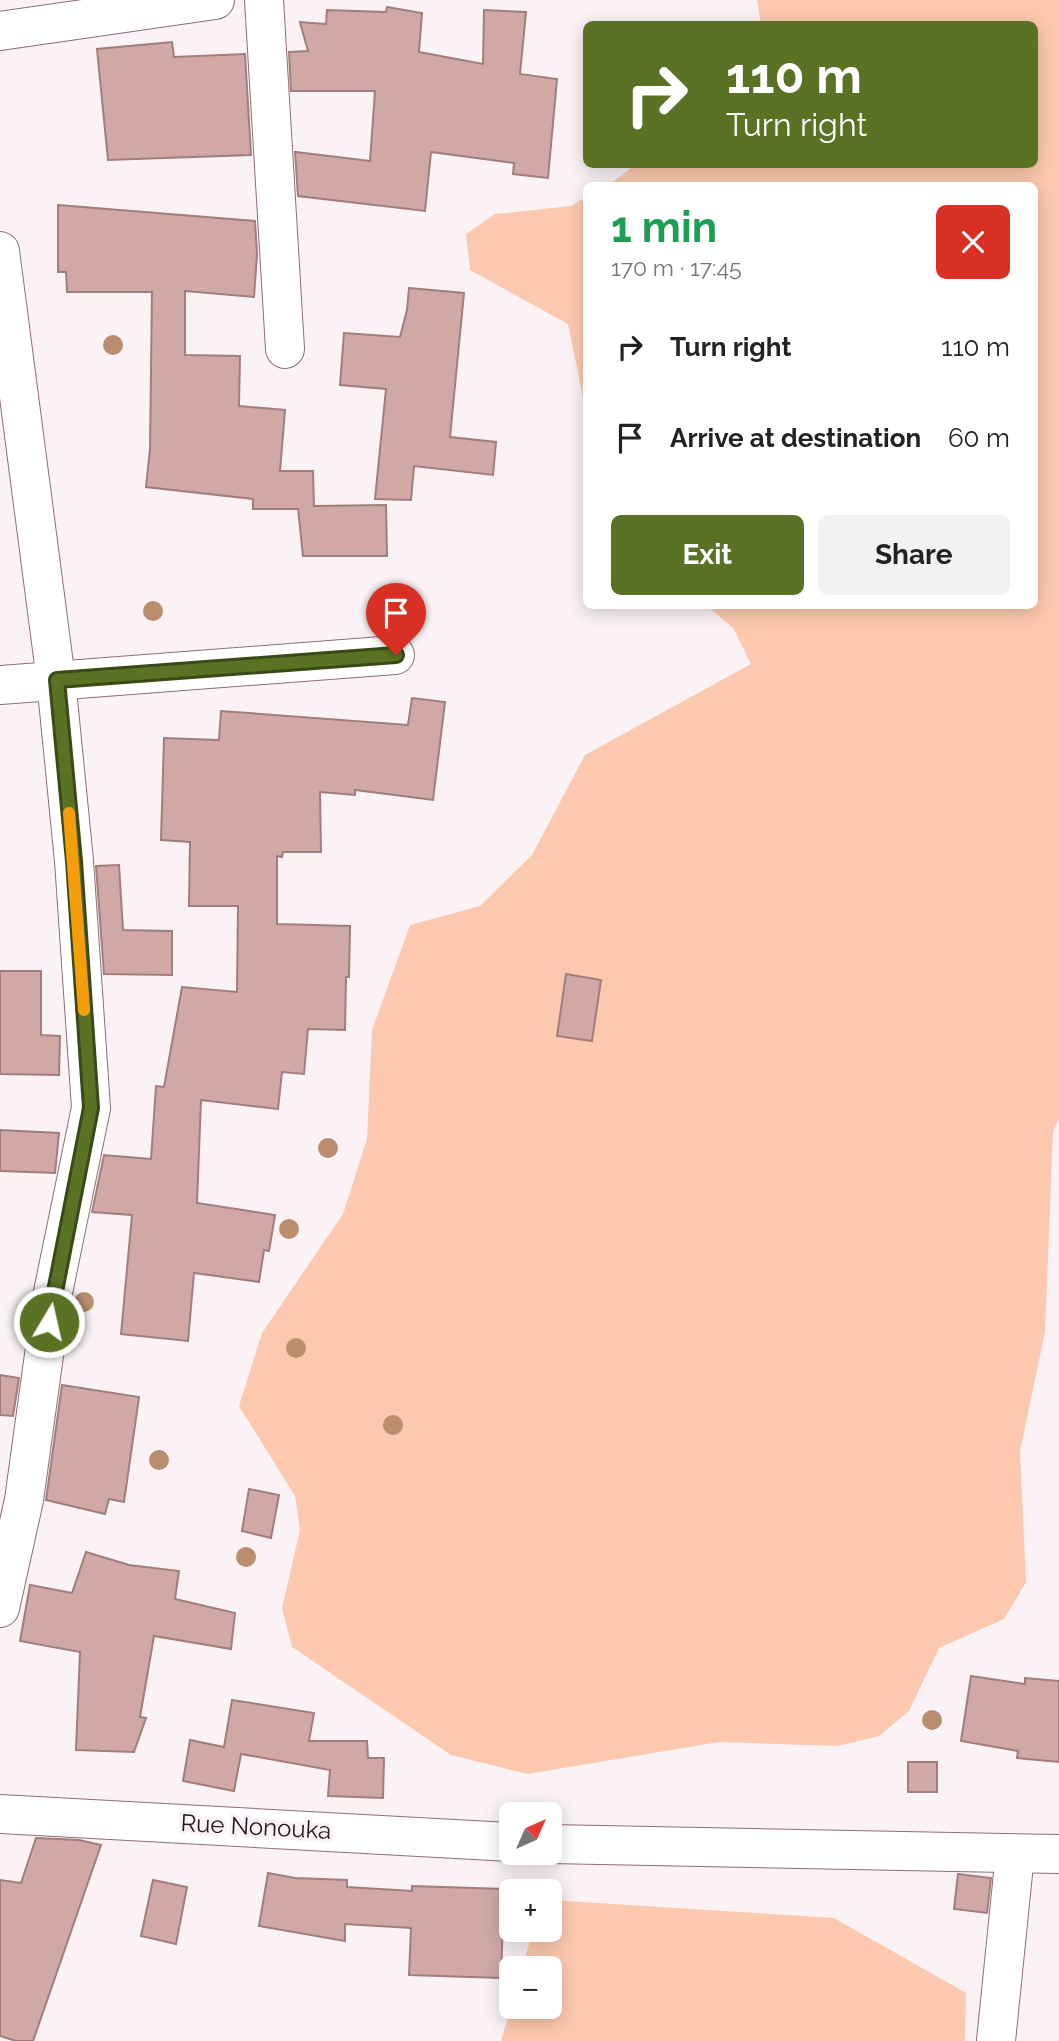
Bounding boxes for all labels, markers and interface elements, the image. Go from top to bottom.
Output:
text: 110 m [726,47,862,104]
icon: right [611,49,702,140]
text: Turn right [726,106,867,143]
text: 1 min [611,203,717,252]
button: close [936,205,1010,279]
text: 170 m · 17:45 [611,254,742,281]
icon: right [611,328,649,366]
text: Turn right [670,332,791,362]
text: 110 m [941,332,1010,362]
icon: arrive [611,419,649,457]
text: Arrive at destination [670,423,921,453]
text: 60 m [948,423,1010,453]
button: Exit [611,515,804,595]
button: Share [818,515,1010,595]
pin [366,583,426,655]
icon: arrive [377,594,415,632]
position arrow [12,1285,86,1359]
north arrow [499,1802,562,1866]
map controls [499,1802,562,2019]
street label: Rue Nonouka [180,1808,332,1845]
button: + [499,1879,562,1942]
button: − [499,1956,562,2019]

